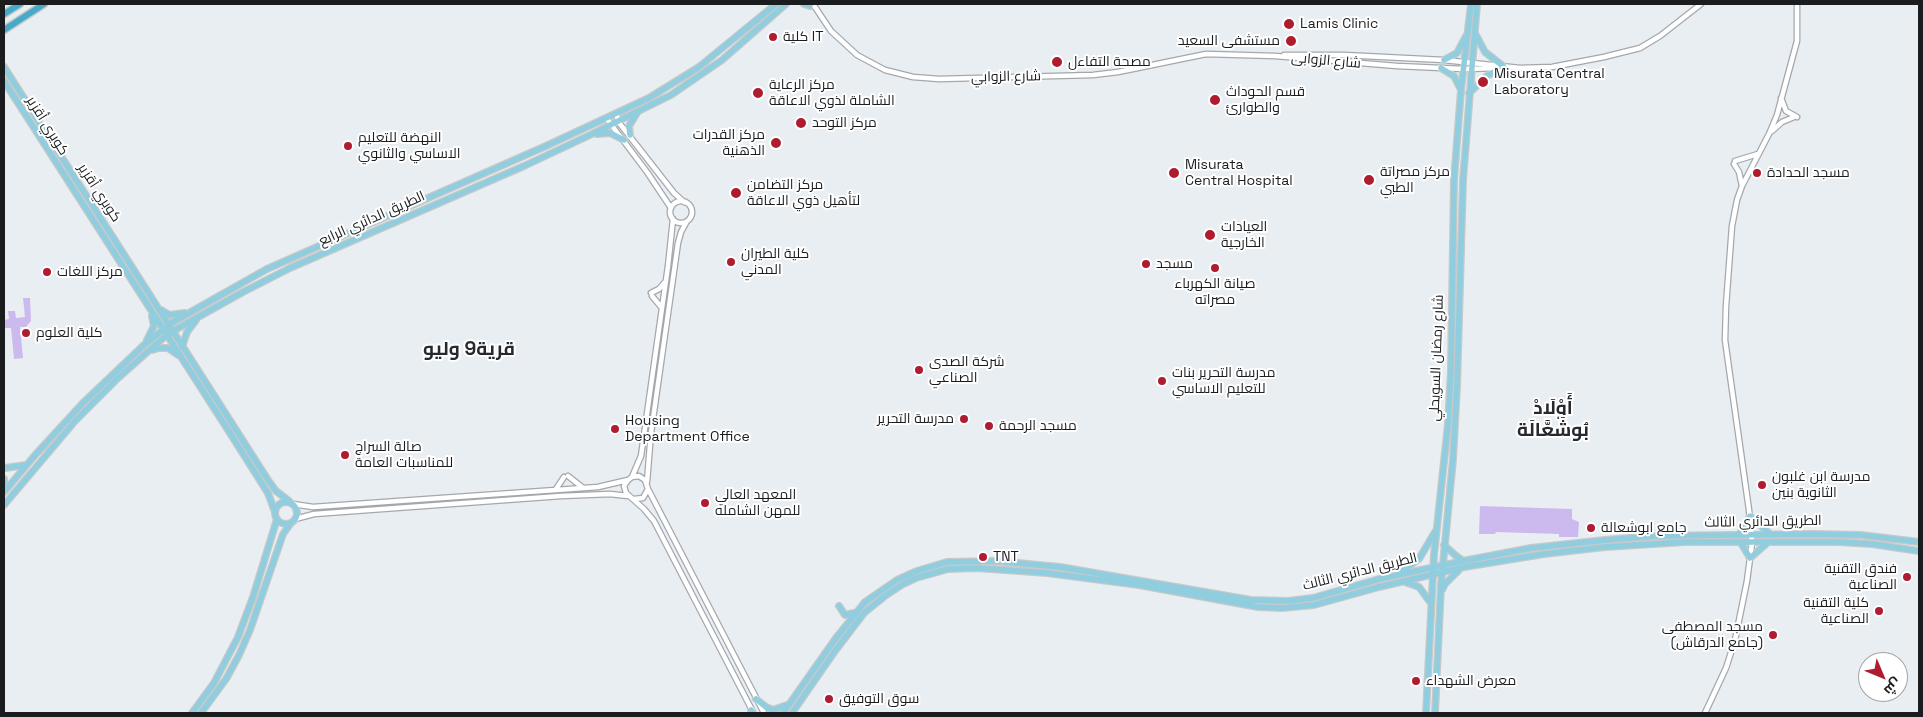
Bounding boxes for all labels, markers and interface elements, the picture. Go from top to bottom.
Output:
place label: Lamis Clinic [1300,16,1378,32]
marker: Lamis Clinic [1282,17,1296,31]
place label: كلية IT [783,29,824,45]
marker: كلية IT [767,31,779,43]
place label: مستشفى السعيد [1178,33,1280,49]
marker: مستشفى السعيد [1284,34,1298,48]
street label: شارع الزوابى [1290,50,1362,72]
place label: مصحة التفاءل [1068,54,1151,70]
marker: مصحة التفاءل [1050,55,1064,69]
place label: Misurata Central Laboratory [1494,66,1605,98]
street label: شارع الزوابي [971,68,1041,86]
marker: Misurata Central Laboratory [1476,75,1490,89]
place label: مركز الرعاية الشاملة لذوي الاعاقة [769,77,895,110]
place label: قسم الحوداث والطوارئ [1226,84,1305,116]
marker: مركز الرعاية الشاملة لذوي الاعاقة [751,86,765,100]
street label: كويري أقزير [22,93,72,159]
marker: قسم الحوداث والطوارئ [1208,93,1222,107]
place label: مركز التوحد [812,115,877,131]
marker: مركز التوحد [794,116,808,130]
place label: مركز القدرات الذهنية [693,127,765,160]
place label: النهضة للتعليم الاساسي والثانوي [358,130,461,162]
marker: مركز القدرات الذهنية [769,136,783,150]
marker: النهضة للتعليم الاساسي والثانوي [342,140,354,152]
place label: Misurata Central Hospital [1185,157,1293,190]
street label: كوبري أقزير [74,161,124,225]
place label: مركز مصراتة الطبي [1380,164,1450,196]
place label: مسجد الحدادة [1767,165,1850,181]
marker: Misurata Central Hospital [1167,166,1181,180]
marker: مسجد الحدادة [1751,167,1763,179]
marker: مركز مصراتة الطبي [1362,173,1376,187]
place label: مركز التضامن لتأهيل ذوي الاعاقة [747,177,860,210]
marker: مركز التضامن لتأهيل ذوي الاعاقة [729,186,743,200]
street label: الطريق الدائري الرابع [316,188,428,250]
place label: العيادات الخارجية [1221,219,1267,252]
marker: العيادات الخارجية [1203,228,1217,242]
place label: كلية الطيران المدني [741,246,809,278]
marker: كلية الطيران المدني [725,256,737,268]
place label: مسجد [1156,256,1193,272]
marker: مسجد [1140,258,1152,270]
marker: صيانة الكهرباء مصراته [1209,262,1221,274]
place label: مركز اللغات [57,264,123,280]
marker: مركز اللغات [41,266,53,278]
place label: صيانة الكهرباء مصراته [1175,276,1255,308]
street label: شارع رمضان السويحلي [1426,294,1448,422]
place label: كلية العلوم [36,325,103,341]
marker: كلية العلوم [20,327,32,339]
district label: قرية9 وليو [423,339,515,361]
place label: شركة الصدى الصناعي [929,354,1005,387]
marker: شركة الصدى الصناعي [913,364,925,376]
place label: مدرسة التحرير بنات للتعليم الاساسي [1172,365,1276,398]
marker: مدرسة التحرير بنات للتعليم الاساسي [1156,375,1168,387]
district label: أَوْلَادْ بُوشَعَّالَة [1517,398,1589,442]
place label: مدرسة التحرير [877,411,954,427]
place label: Housing Department Office [625,413,750,446]
marker: مدرسة التحرير [958,413,970,425]
place label: مسجد الرحمة [999,418,1077,434]
marker: مسجد الرحمة [983,420,995,432]
marker: Housing Department Office [609,423,621,435]
place label: صالة السراج للمناسبات العامة [355,439,453,472]
marker: صالة السراج للمناسبات العامة [339,449,351,461]
place label: مدرسة ابن غلبون الثانوية بنين [1772,469,1870,502]
marker: مدرسة ابن غلبون الثانوية بنين [1756,479,1768,491]
place label: المعهد العالي للمهن الشامله [715,487,800,520]
marker: المعهد العالي للمهن الشامله [699,497,711,509]
street label: الطريق الدائري الثالث [1704,513,1822,531]
place label: جامع ابوشعالة [1601,520,1686,536]
marker: جامع ابوشعالة [1585,522,1597,534]
place label: TNT [993,549,1019,565]
street label: الطريق الدائري الثالث [1301,550,1419,594]
marker: TNT [977,551,989,563]
place label: فندق التقنية الصناعية [1824,561,1897,594]
marker: فندق التقنية الصناعية [1901,571,1913,583]
place label: كلية التقنية الصناعية [1803,595,1869,628]
marker: كلية التقنية الصناعية [1873,605,1885,617]
place label: مسجد المصطفى (جامع الدرقاش) [1662,619,1763,652]
marker: مسجد المصطفى (جامع الدرقاش) [1767,629,1779,641]
north arrow [1858,652,1908,702]
place label: معرض الشهداء [1426,673,1516,689]
text: ش [1880,674,1906,700]
marker: معرض الشهداء [1410,675,1422,687]
place label: سوق التوفيق [839,691,919,707]
marker: سوق التوفيق [823,693,835,705]

